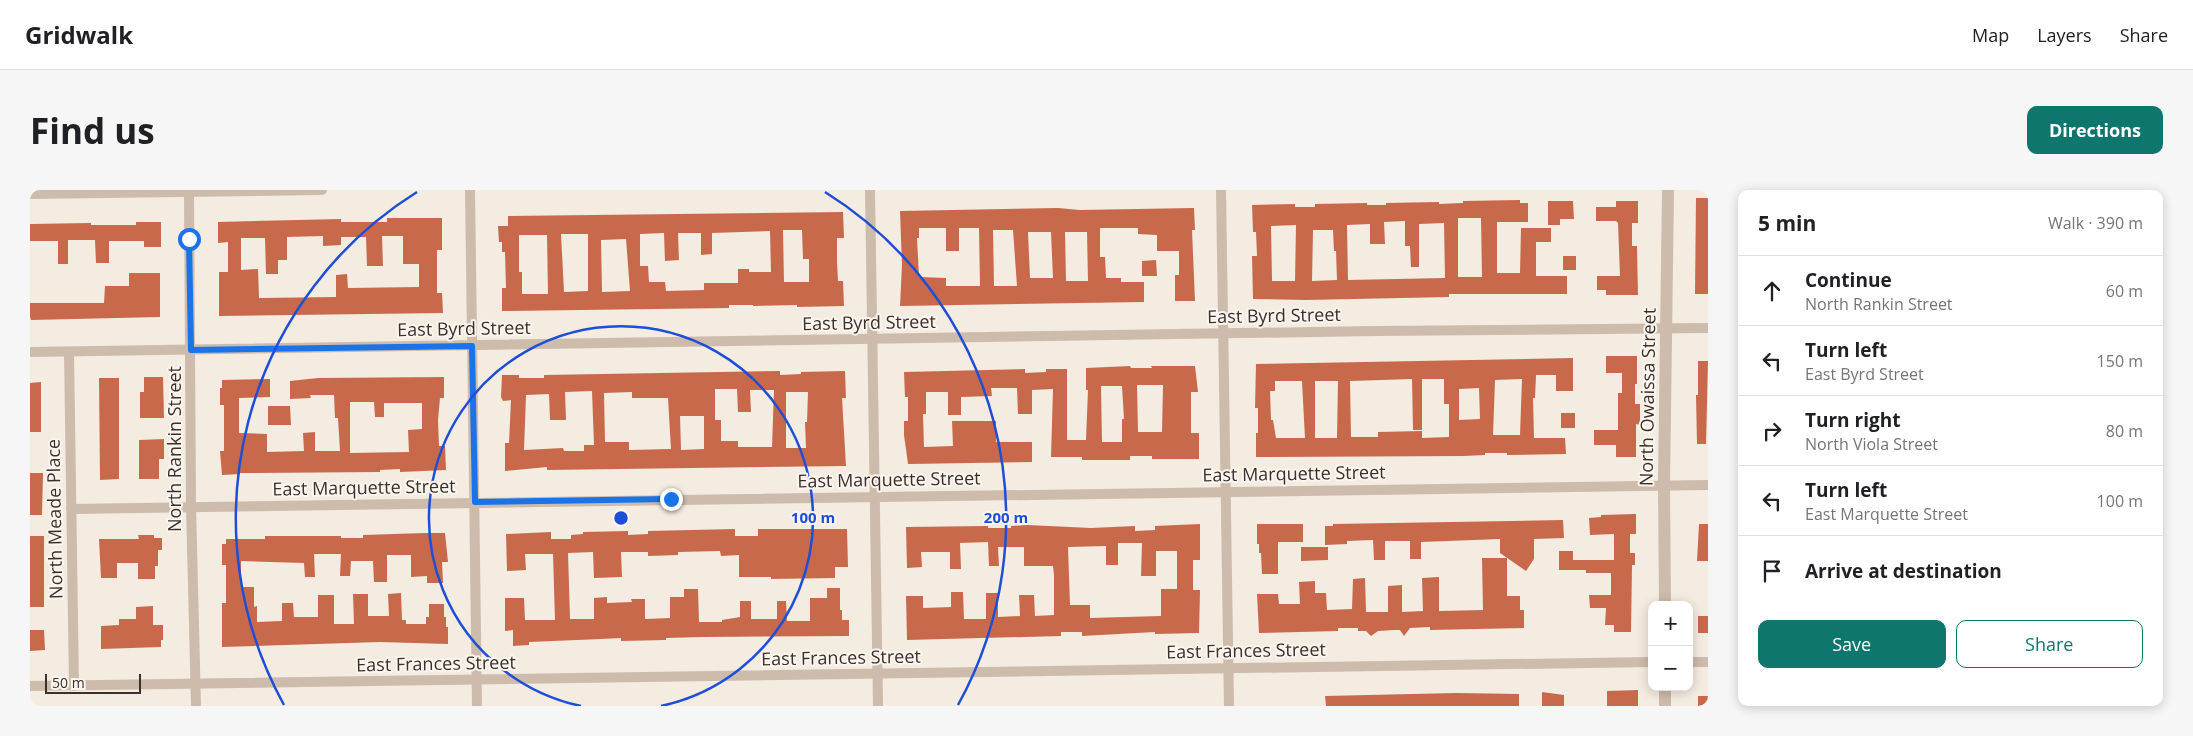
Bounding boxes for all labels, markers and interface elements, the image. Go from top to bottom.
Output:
text: Gridwalk [25,18,133,51]
text: Map [1972,23,2009,47]
text: Layers [2037,23,2092,47]
text: Share [2120,23,2168,47]
button: Directions [2027,106,2163,154]
text: Find us [30,107,155,154]
text: 5 min [1758,209,1816,237]
text: Walk · 390 m [2048,212,2143,234]
route start [178,228,201,251]
text: Continue [1805,267,1892,293]
icon: ahead [1758,277,1786,305]
text: 60 m [2106,280,2143,302]
text: North Rankin Street [1805,293,1953,315]
street label: East Byrd Street [1207,302,1341,328]
street label: North Owaissa Street [1633,308,1661,486]
street label: East Byrd Street [802,309,936,335]
street label: East Byrd Street [397,315,531,341]
text: Turn left [1805,337,1887,363]
icon: left [1758,347,1786,375]
text: 150 m [2097,350,2143,372]
text: East Byrd Street [1805,363,1924,385]
street label: North Rankin Street [162,366,186,532]
text: Turn right [1805,407,1900,433]
icon: right [1758,417,1786,445]
text: 80 m [2106,420,2143,442]
text: North Viola Street [1805,433,1938,455]
street label: North Meade Place [41,439,67,599]
street label: East Marquette Street [1202,459,1386,487]
street label: East Marquette Street [797,465,981,493]
street label: East Marquette Street [272,473,456,501]
text: Turn left [1805,477,1887,503]
icon: left [1758,487,1786,515]
route end [660,488,683,511]
text: 100 m [2097,490,2143,512]
text: East Marquette Street [1805,503,1968,525]
text: 100 m [791,507,835,527]
text: 200 m [984,507,1028,527]
centre of rings [612,509,630,527]
icon: arrive [1758,557,1786,585]
text: Arrive at destination [1805,558,2002,584]
map controls [1648,601,1693,691]
button: + [1648,601,1693,646]
button: Save [1758,620,1946,668]
button: Share [1956,620,2143,668]
street label: East Frances Street [1166,637,1326,663]
street label: East Frances Street [761,644,921,670]
button: − [1648,646,1693,691]
street label: East Frances Street [356,650,516,676]
scale bar [45,671,141,694]
text: 50 m [52,673,85,692]

